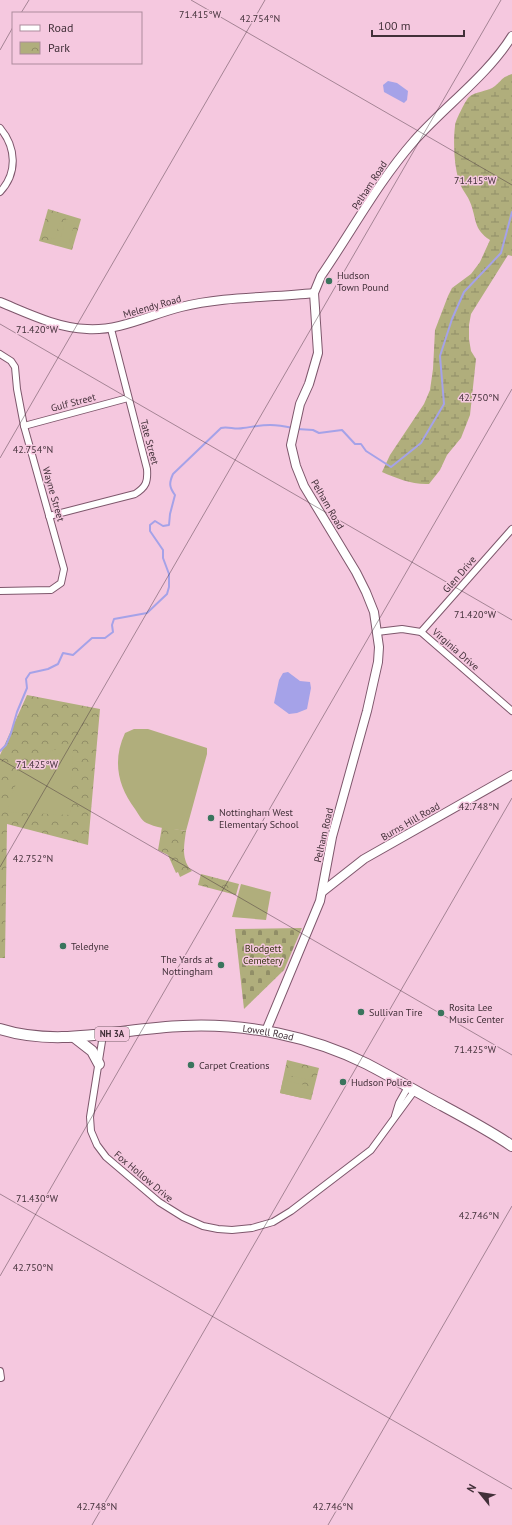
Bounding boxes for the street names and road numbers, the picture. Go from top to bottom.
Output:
street label: Pelham Road [349,158,390,212]
street label: Melendy Road [122,292,183,321]
street label: Gulf Street [49,390,98,415]
street label: Tate Street [137,418,162,467]
street label: Wayne Street [40,465,68,524]
street label: Pelham Road [308,477,347,532]
street label: Glen Drive [440,553,479,595]
street label: Virginia Drive [429,625,482,673]
street label: Burns Hill Road [378,799,442,844]
street label: Pelham Road [311,807,336,864]
street label: Lowell Road [242,1022,295,1044]
road number: NH 3A [95,1027,129,1041]
street label: Fox Hollow Drive [111,1148,176,1205]

